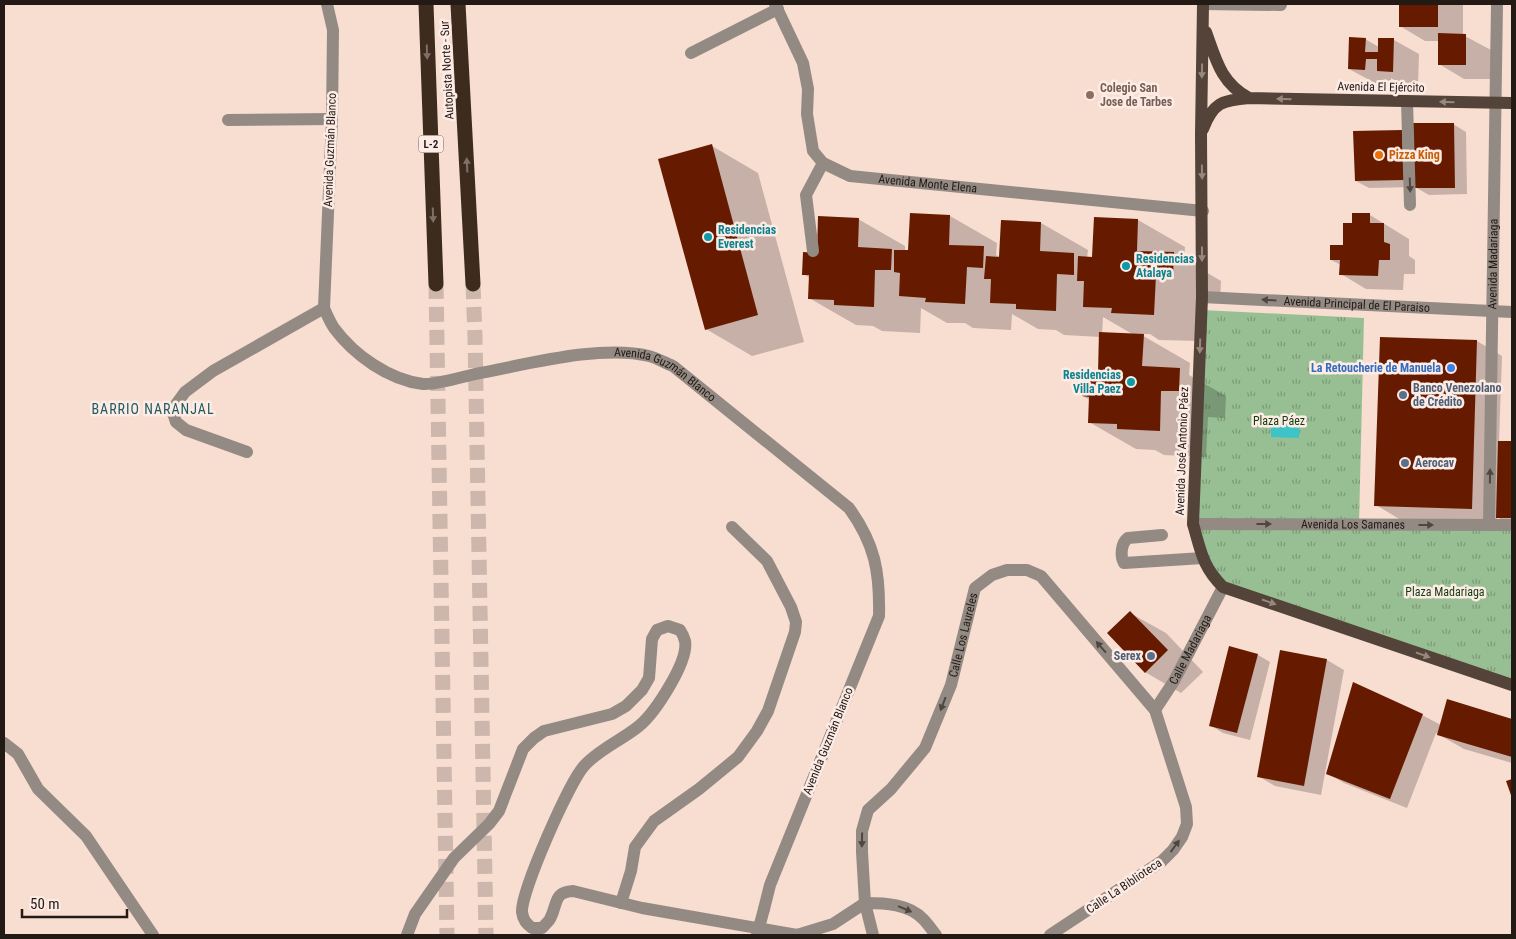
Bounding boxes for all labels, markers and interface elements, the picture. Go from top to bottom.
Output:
street label: Autopista Norte - Sur [437,20,457,120]
one-way arrow [424,45,432,61]
one-way arrow [1198,63,1206,79]
street label: Avenida El Ejército [1337,79,1425,95]
place label: Colegio San Jose de Tarbes [1100,81,1173,109]
marker: Colegio San Jose de Tarbes [1084,89,1096,101]
street label: Avenida Guzmán Blanco [321,93,339,207]
one-way arrow [1276,95,1292,103]
one-way arrow [1438,97,1454,105]
road number: L-2 [418,136,444,152]
place label: Pizza King [1389,148,1440,162]
marker: Pizza King [1373,149,1385,161]
one-way arrow [462,157,470,173]
one-way arrow [1198,164,1206,180]
street label: Avenida Monte Elena [878,172,978,196]
one-way arrow [1406,177,1414,193]
one-way arrow [429,207,437,223]
street label: Avenida Madariaga [1485,218,1501,310]
place label: Residencias Everest [718,223,777,251]
marker: Residencias Everest [702,231,714,243]
one-way arrow [1198,246,1206,262]
place label: Residencias Atalaya [1136,252,1195,280]
marker: Residencias Atalaya [1120,260,1132,272]
street label: Avenida Principal de El Paraiso [1283,294,1430,315]
one-way arrow [1260,296,1276,304]
one-way arrow [1196,338,1204,354]
street label: Avenida Guzmán Blanco [614,345,719,405]
place label: La Retoucherie de Manuela [1311,361,1441,375]
marker: La Retoucherie de Manuela [1445,362,1457,374]
place label: Residencias Villa Paez [1063,368,1122,396]
marker: Residencias Villa Paez [1125,376,1137,388]
place label: Banco Venezolano de Crédito [1413,381,1502,409]
street label: Avenida José Antonio Páez [1173,386,1191,516]
marker: Banco Venezolano de Crédito [1397,389,1409,401]
district label: BARRIO NARANJAL [91,401,215,417]
park label: Plaza Páez [1253,414,1305,428]
place label: Aerocav [1415,456,1455,470]
marker: Aerocav [1399,457,1411,469]
one-way arrow [1486,468,1494,484]
street label: Avenida Los Samanes [1301,517,1405,532]
one-way arrow [1256,520,1272,528]
one-way arrow [1418,521,1434,529]
park label: Plaza Madariaga [1405,585,1485,599]
street label: Calle Los Laureles [946,591,981,679]
one-way arrow [1262,599,1277,607]
street label: Calle Madariaga [1166,612,1214,687]
one-way arrow [1095,641,1107,653]
place label: Serex [1114,649,1142,663]
marker: Serex [1145,650,1157,662]
one-way arrow [1416,652,1431,659]
street label: Avenida Guzmán Blanco [800,685,856,797]
one-way arrow [939,697,947,712]
one-way arrow [858,832,866,848]
one-way arrow [1170,839,1180,853]
street label: Calle La Biblioteca [1084,855,1165,916]
scale bar [22,886,128,918]
text: 50 m [30,895,60,913]
one-way arrow [898,906,912,914]

